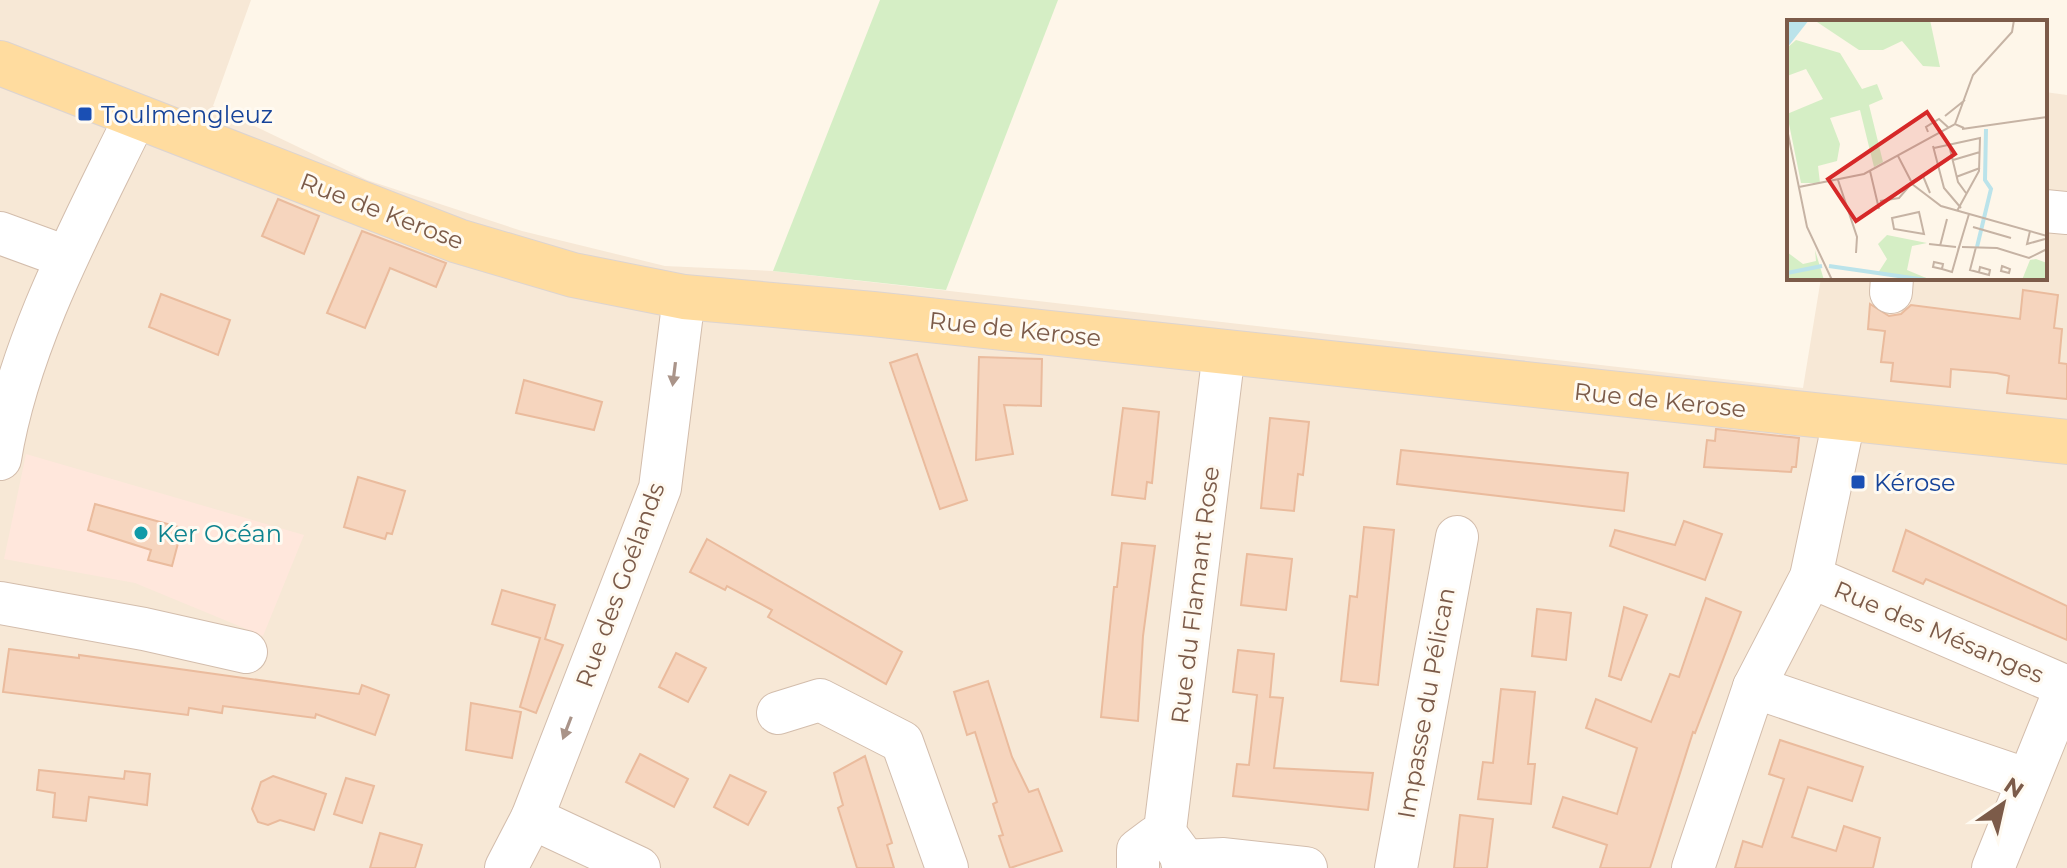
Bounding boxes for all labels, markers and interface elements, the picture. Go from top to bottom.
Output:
inset map [1787,20,2047,280]
place label: Toulmengleuz [101,100,273,129]
marker: Toulmengleuz [76,105,94,123]
street label: Rue de Kerose [296,166,468,256]
street label: Rue de Kerose [928,306,1102,352]
one-way arrow [667,362,680,387]
street label: Rue de Kerose [1573,377,1747,423]
street label: Rue du Flamant Rose [1165,465,1225,725]
place label: Kérose [1874,468,1956,497]
marker: Kérose [1849,473,1867,491]
street label: Rue des Goélands [569,479,671,691]
place label: Ker Océan [157,519,282,548]
marker: Ker Océan [132,524,150,542]
street label: Rue des Mésanges [1830,575,2048,689]
street label: Impasse du Pélican [1391,585,1461,821]
one-way arrow [560,716,573,740]
north arrow [1963,764,2043,844]
text: N [1999,772,2029,804]

